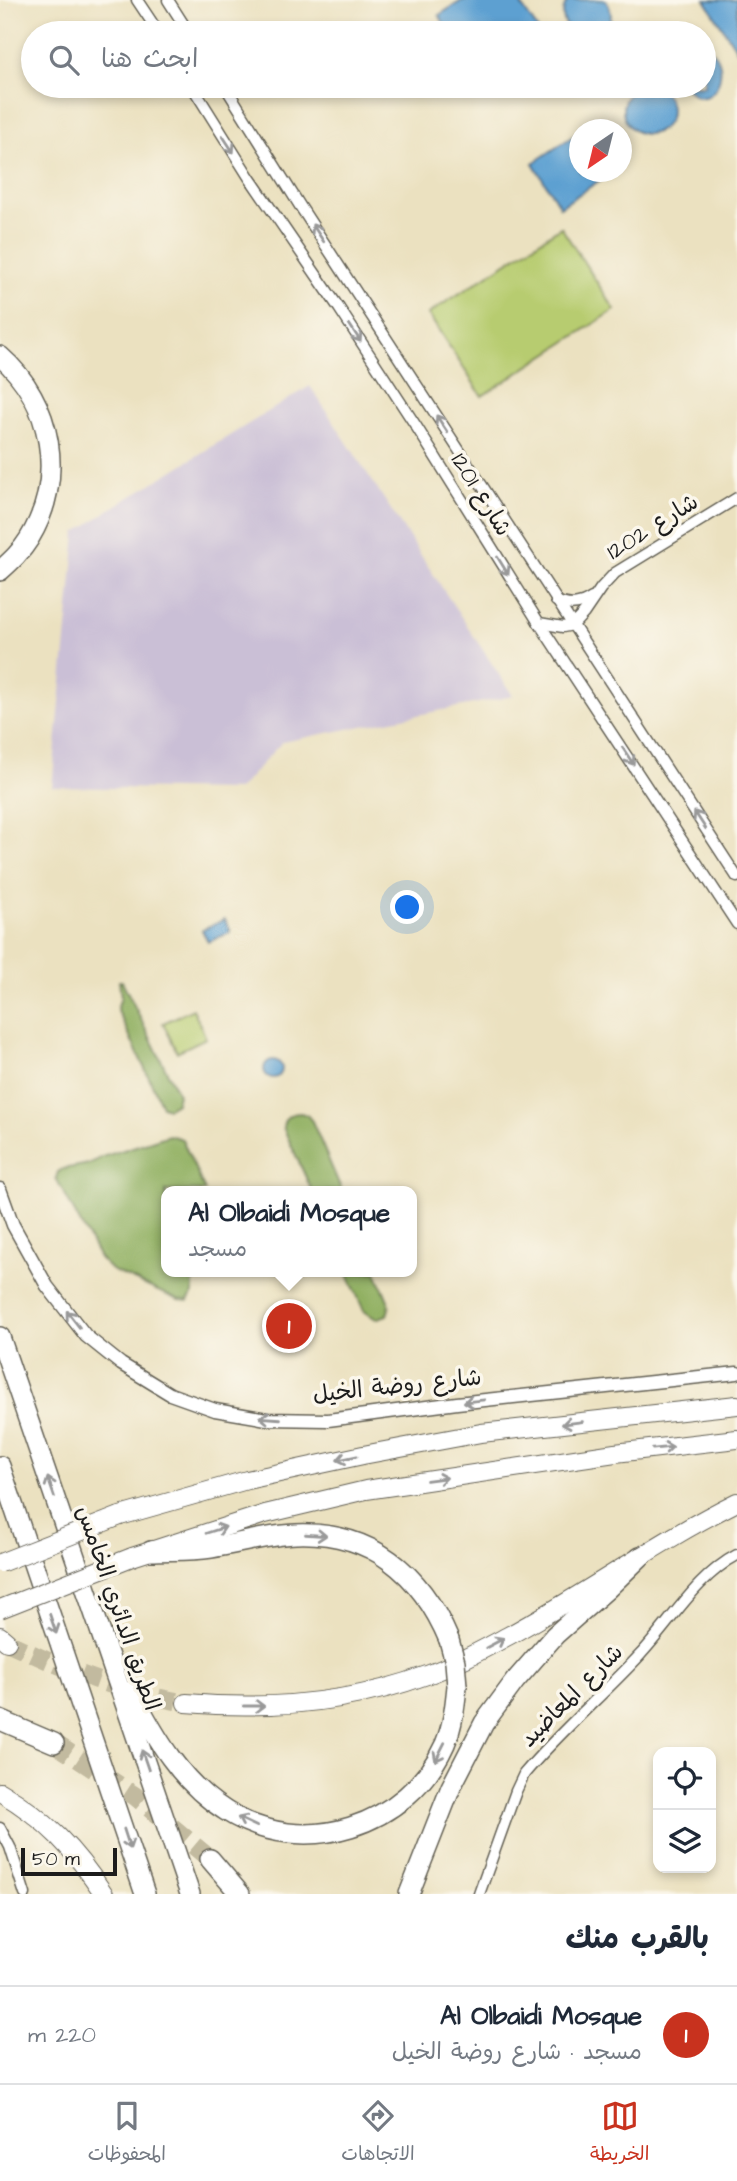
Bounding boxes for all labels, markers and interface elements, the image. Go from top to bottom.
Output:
search box [21,21,716,98]
icon: search [45,41,83,79]
text: ابحث هنا [101,41,198,77]
north arrow [569,119,632,182]
one-way arrow [222,133,236,153]
one-way arrow [311,224,325,244]
one-way arrow [348,322,362,342]
one-way arrow [435,415,449,434]
street label: شارع 1201 [443,447,519,542]
street label: شارع 1202 [600,486,705,568]
one-way arrow [496,556,510,576]
one-way arrow [621,746,635,766]
one-way arrow [693,811,707,830]
your location [390,890,424,924]
popup [161,1186,417,1277]
text: Al Olbaidi Mosque [188,1195,390,1231]
text: مسجد [188,1233,247,1265]
pin: 1 [266,1300,312,1352]
one-way arrow [65,1310,80,1329]
street label: شارع روضة الخيل [311,1361,483,1411]
one-way arrow [463,1395,486,1408]
one-way arrow [259,1412,282,1425]
one-way arrow [561,1416,584,1429]
one-way arrow [651,1441,674,1454]
one-way arrow [336,1452,359,1466]
one-way arrow [426,1472,448,1485]
one-way arrow [44,1477,56,1499]
street label: الطريق الدائري الخامس [68,1502,168,1715]
one-way arrow [205,1522,227,1535]
one-way arrow [304,1529,327,1542]
one-way arrow [48,1612,60,1634]
one-way arrow [485,1636,505,1650]
street label: شارع المعاضيد [513,1637,630,1754]
one-way arrow [243,1700,266,1713]
one-way arrow [433,1741,447,1762]
map controls [653,1747,716,1873]
button: locate [653,1747,716,1810]
one-way arrow [138,1749,150,1771]
button: layers [653,1810,716,1873]
one-way arrow [237,1814,258,1828]
one-way arrow [121,1828,134,1850]
scale bar [21,1845,117,1877]
text: 50 m [32,1846,80,1873]
text: بالقرب منك [565,1918,709,1960]
text: Al Olbaidi Mosque [440,1998,642,2034]
text: 220 m [28,2019,96,2051]
text: 1 [685,2019,687,2051]
text: مسجد · شارع روضة الخيل [392,2036,642,2068]
tab: المحفوظات [88,2097,166,2170]
tab: الاتجاهات [341,2097,415,2170]
tab: الخريطة [590,2097,649,2170]

